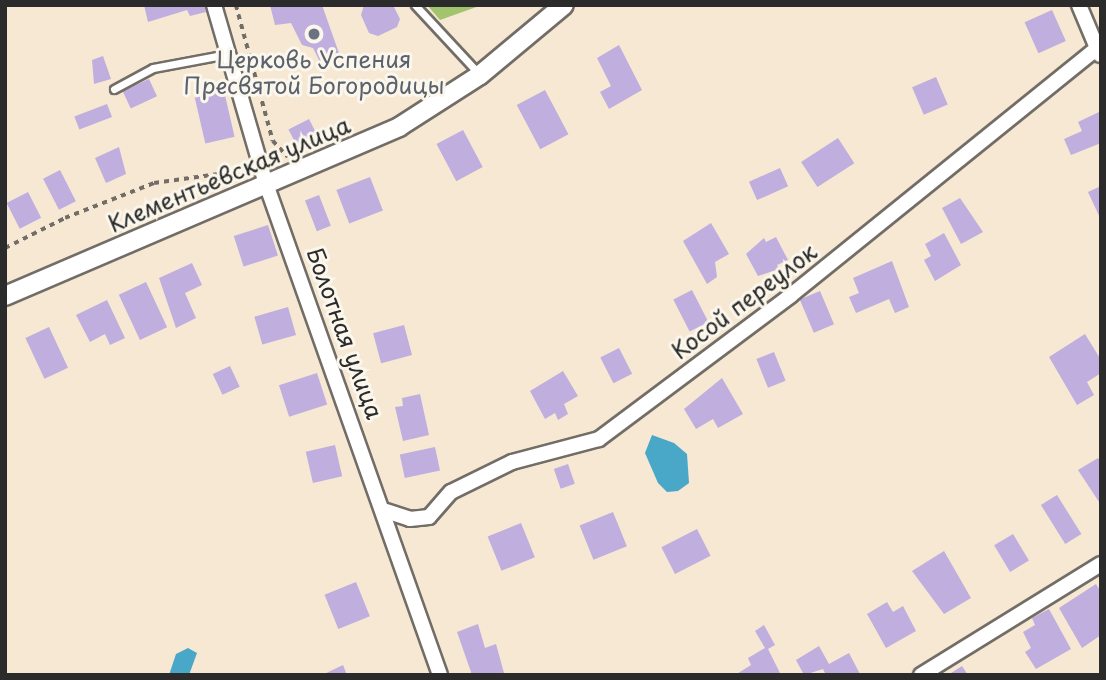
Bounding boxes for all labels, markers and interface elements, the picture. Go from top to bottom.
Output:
marker: Церковь Успения Пресвятой Богородицы [306,26,322,42]
place label: Церковь Успения Пресвятой Богородицы [183,45,445,99]
street label: Клементьевская улица [103,110,355,238]
street label: Косой переулок [666,237,822,365]
street label: Болотная улица [301,243,389,423]

